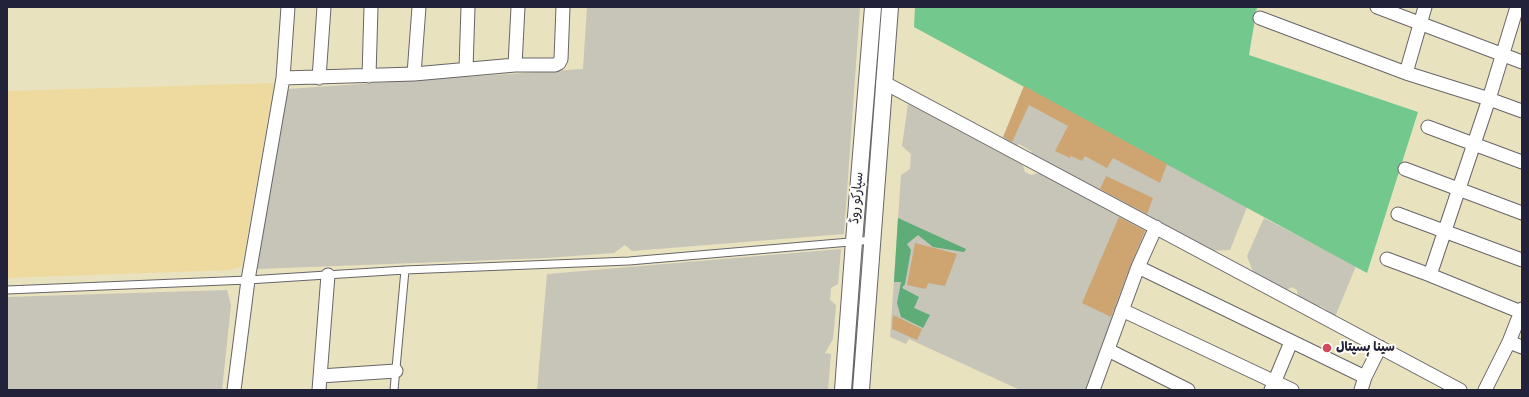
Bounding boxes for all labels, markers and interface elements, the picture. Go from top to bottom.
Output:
street label: سپارکو روڈ [847,171,867,225]
place label: سینا ہسپتال [1336,340,1395,356]
marker: سینا ہسپتال [1321,342,1333,354]

